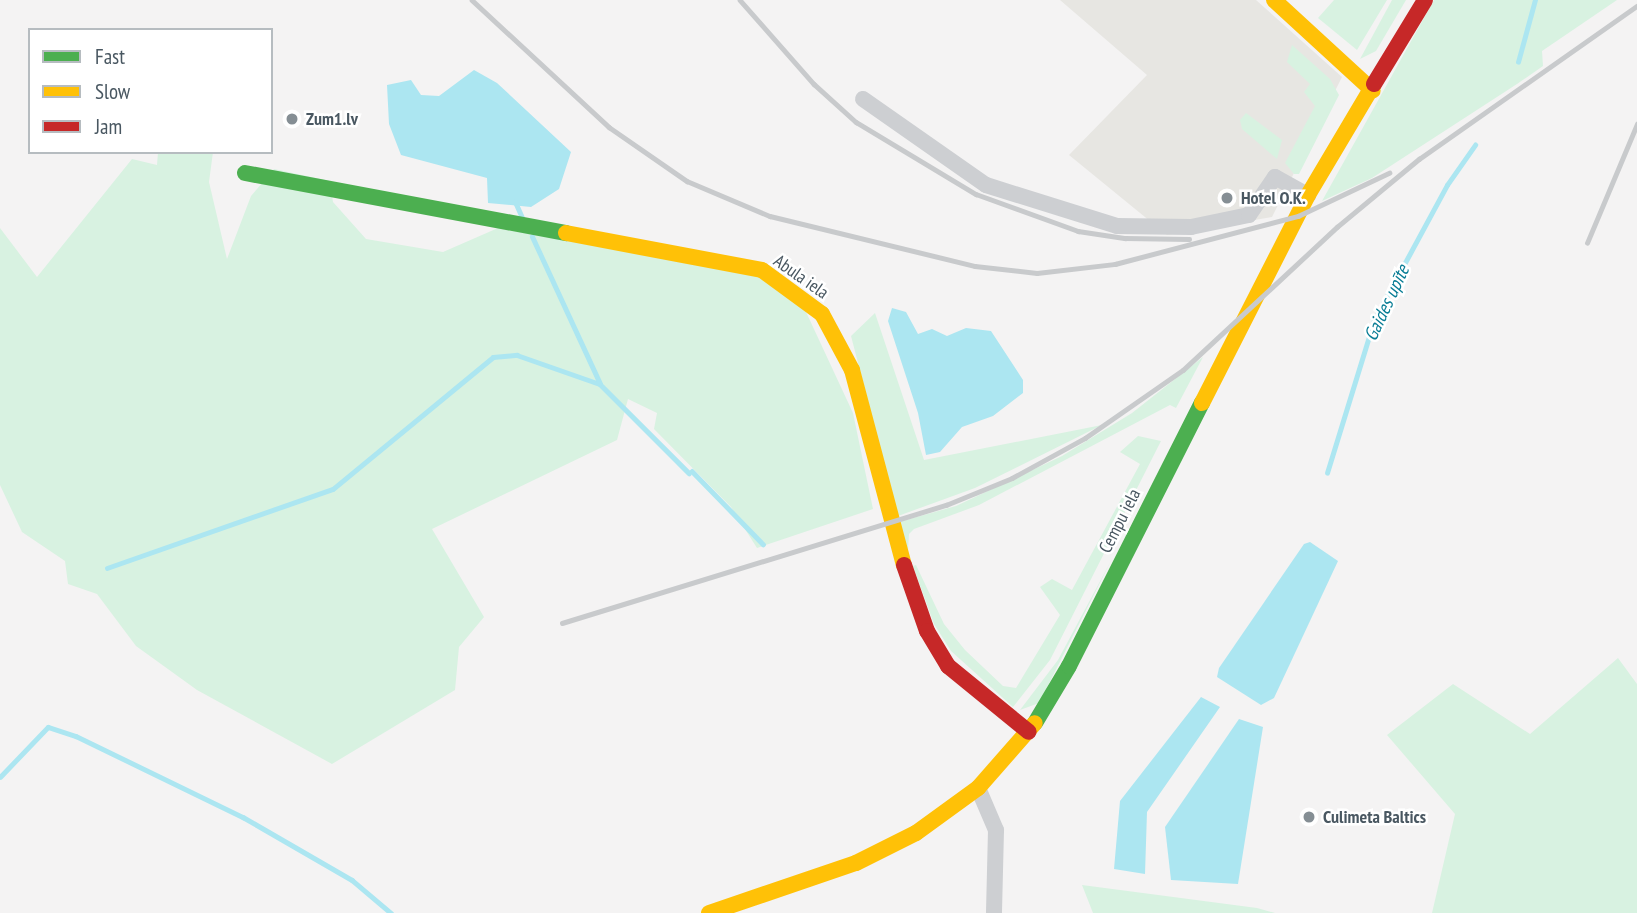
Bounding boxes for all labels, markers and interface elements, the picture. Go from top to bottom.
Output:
legend [28,28,273,154]
text: Fast [95,43,125,70]
text: Slow [95,78,130,105]
place label: Zum1.lv [306,108,358,130]
marker: Zum1.lv [284,111,300,127]
text: Jam [95,113,122,140]
place label: Hotel O.K. [1241,187,1306,209]
marker: Hotel O.K. [1219,190,1235,206]
street label: Abula iela [769,250,833,304]
water label: Gaides upīte [1360,261,1414,345]
street label: Cempu iela [1095,485,1145,557]
place label: Culimeta Baltics [1323,806,1426,828]
marker: Culimeta Baltics [1301,809,1317,825]

